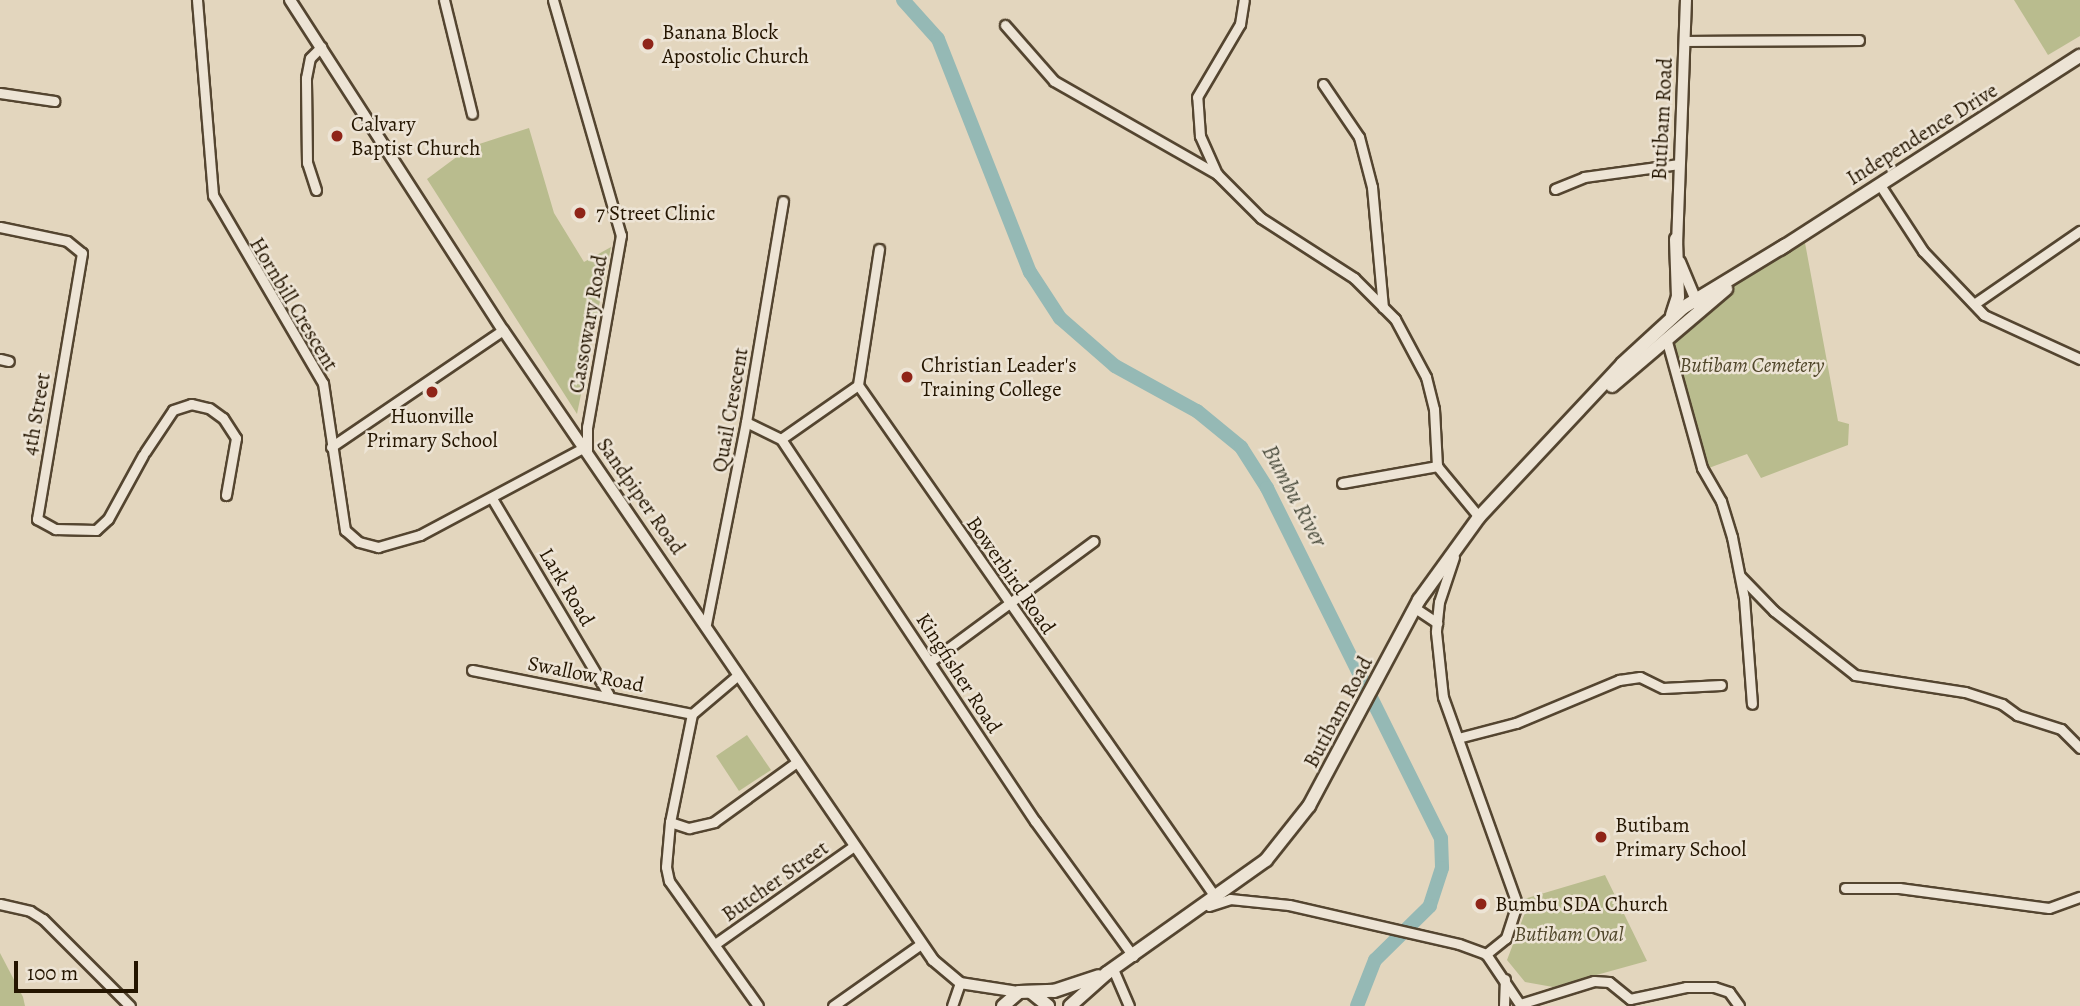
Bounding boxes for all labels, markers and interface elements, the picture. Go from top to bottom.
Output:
place label: Banana Block Apostolic Church [662,19,809,69]
marker: Banana Block Apostolic Church [640,36,656,52]
street label: Butibam Road [1646,57,1678,181]
street label: Independence Drive [1842,77,2002,191]
place label: Calvary Baptist Church [351,111,480,161]
marker: Calvary Baptist Church [329,128,345,144]
place label: 7 Street Clinic [596,200,715,226]
marker: 7 Street Clinic [570,203,590,223]
street label: Hornbill Crescent [244,233,344,375]
street label: Cassowary Road [563,253,613,395]
street label: Quail Crescent [707,346,753,474]
place label: Christian Leader's Training College [921,352,1077,402]
park label: Butibam Cemetery [1680,352,1824,378]
marker: Christian Leader's Training College [899,369,915,385]
street label: 4th Street [16,371,56,457]
marker: Huonville Primary School [424,384,440,400]
place label: Huonville Primary School [366,403,498,453]
street label: Sandpiper Road [591,433,691,559]
water label: Bumbu River [1256,440,1332,552]
street label: Bowerbird Road [961,511,1061,639]
street label: Lark Road [534,543,600,631]
street label: Kingfisher Road [911,608,1007,738]
street label: Swallow Road [526,650,646,698]
street label: Butibam Road [1298,652,1378,772]
place label: Butibam Primary School [1615,812,1746,862]
marker: Butibam Primary School [1593,829,1609,845]
street label: Butcher Street [717,835,833,927]
place label: Bumbu SDA Church [1495,891,1668,917]
marker: Bumbu SDA Church [1473,896,1489,912]
park label: Butibam Oval [1514,921,1624,947]
scale bar [18,946,142,990]
text: 100 m [27,959,78,987]

